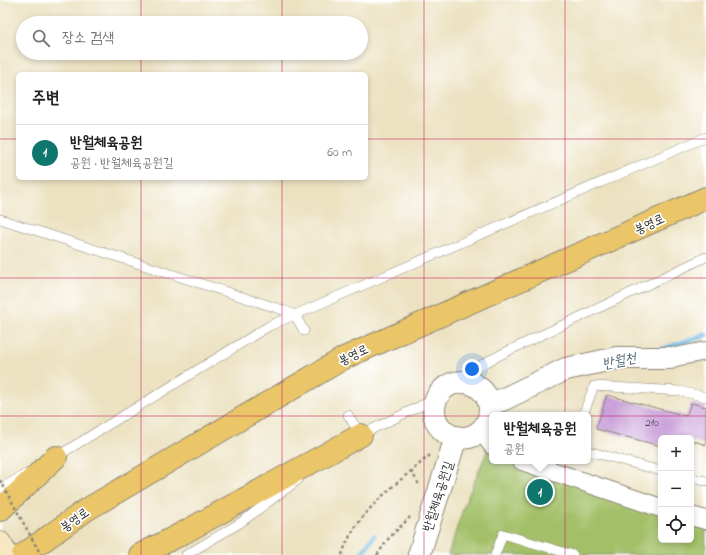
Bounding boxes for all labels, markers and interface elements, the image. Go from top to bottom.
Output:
search box [16,16,368,60]
icon: search [30,27,52,49]
text: 장소 검색 [62,27,114,49]
text: 주변 [32,86,59,111]
text: 반월체육공원 [70,132,142,154]
text: 1 [43,143,47,162]
text: 60 m [327,143,352,162]
text: 공원 · 반월체육공원길 [70,154,173,173]
street label: 봉영로 [631,209,668,239]
street label: 봉영로 [335,340,372,371]
water label: 반월천 [601,348,640,375]
your location [462,359,482,379]
popup [489,412,591,464]
house number: 210 [645,415,659,431]
text: 반월체육공원 [504,418,576,440]
map controls [658,435,694,543]
button: + [658,435,694,471]
text: 공원 [504,440,525,459]
street label: 반월체육공원길 [418,459,459,534]
button: − [658,471,694,507]
pin: 1 [527,477,553,507]
street label: 봉영로 [57,503,93,537]
button: locate [658,507,694,543]

